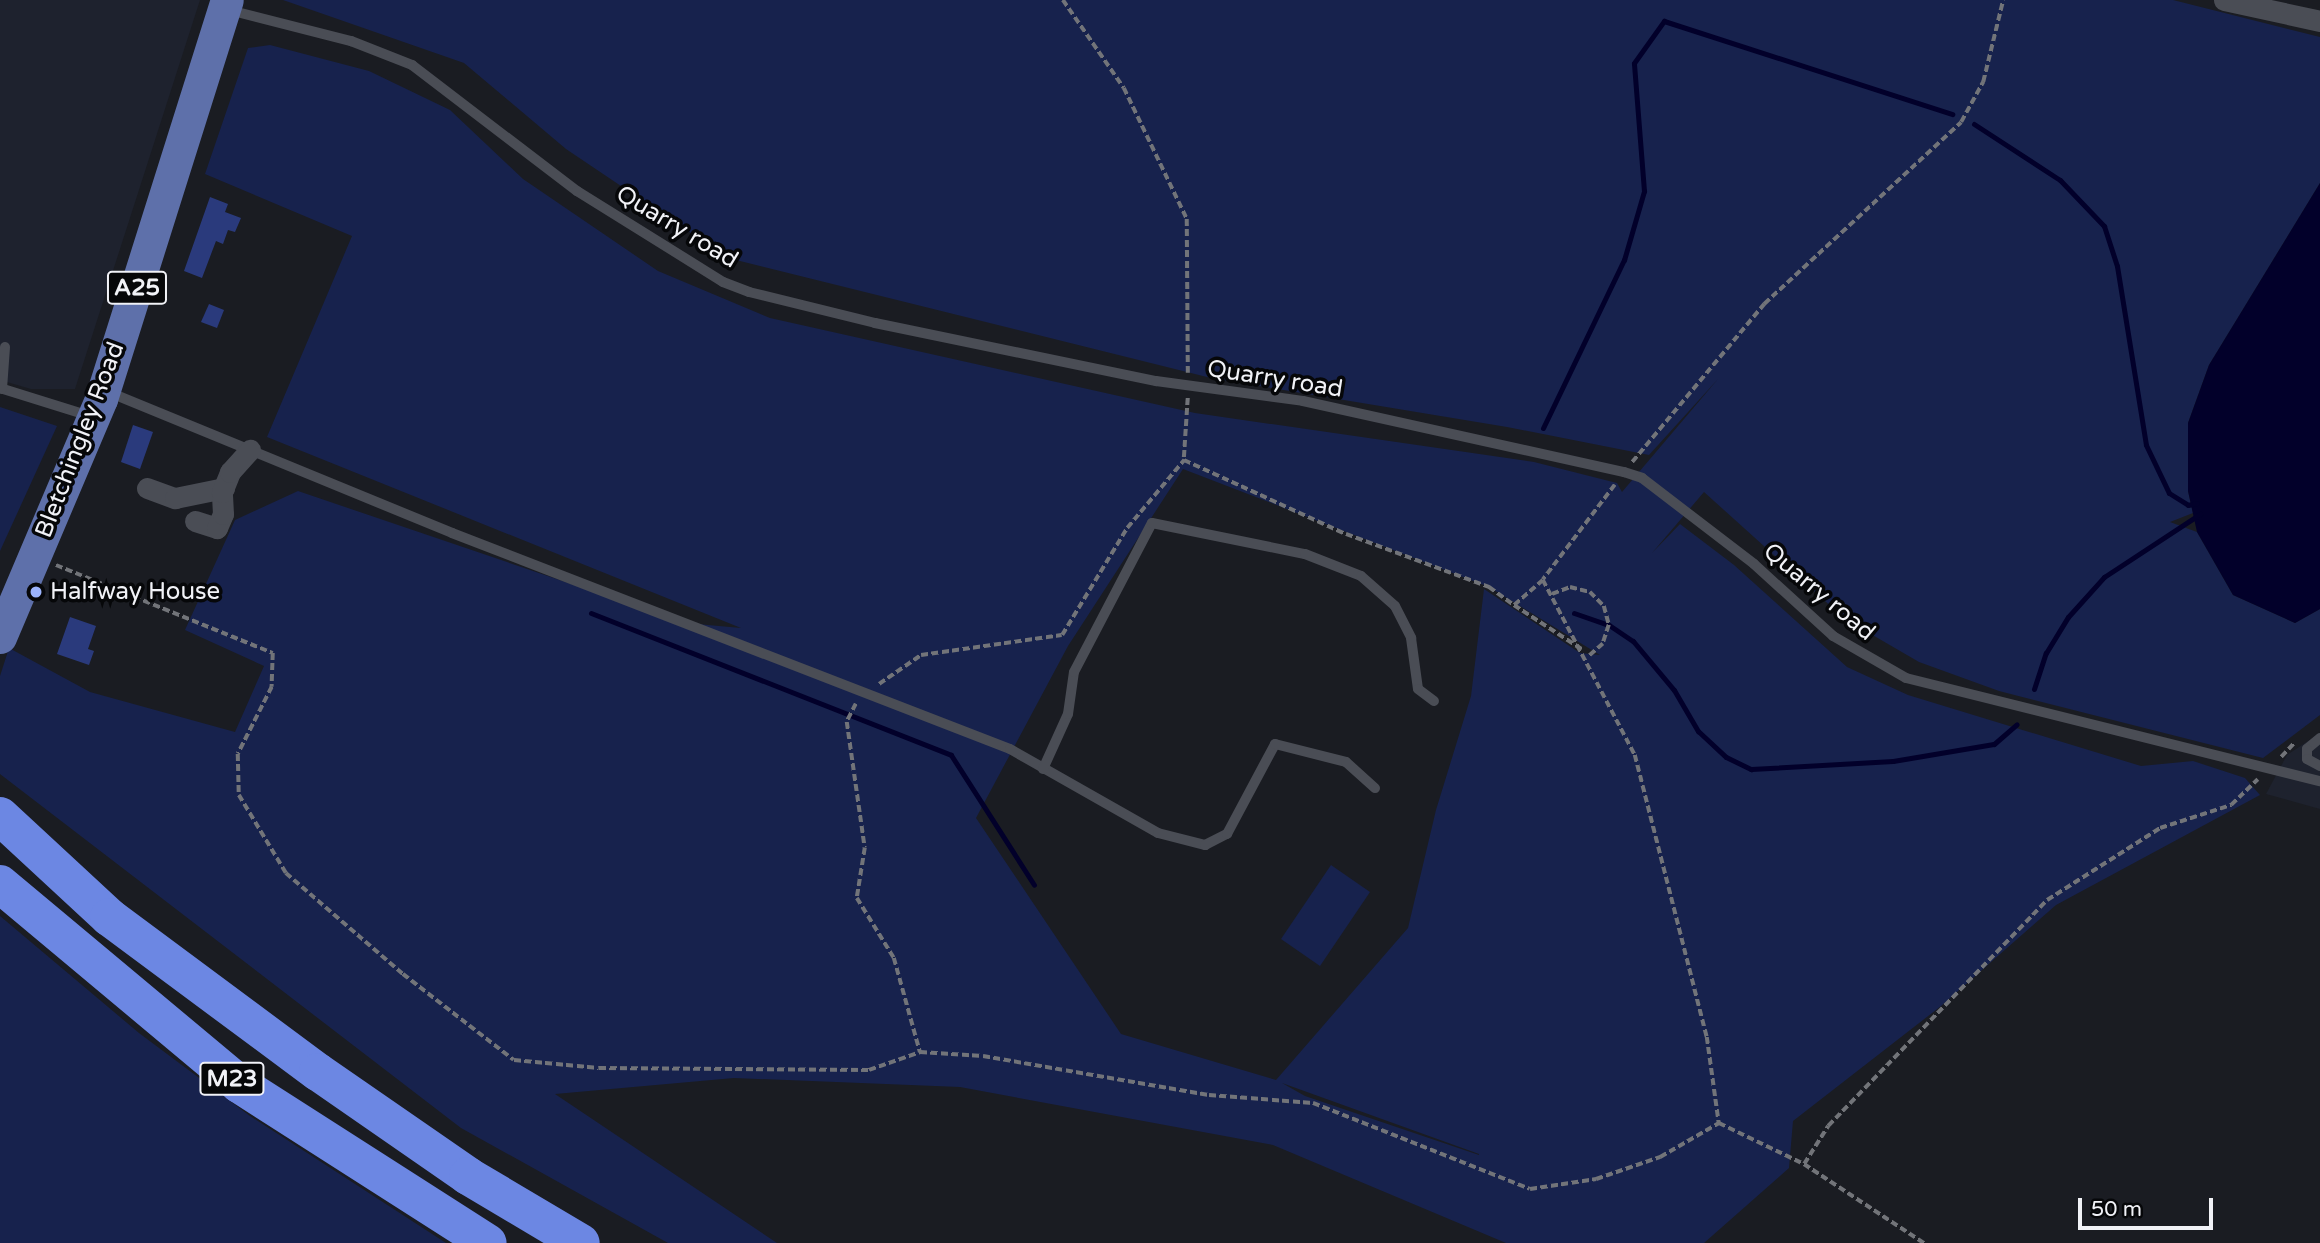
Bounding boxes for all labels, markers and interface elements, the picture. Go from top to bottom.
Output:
street label: Quarry road [611,179,743,275]
road number: A25 [106,268,168,308]
street label: Bletchingley Road [29,338,131,542]
street label: Quarry road [1205,354,1345,404]
street label: Quarry road [1757,537,1881,647]
place label: Halfway House [50,578,220,606]
marker: Halfway House [28,584,44,600]
road number: M23 [199,1060,265,1098]
scale bar [2082,1184,2217,1228]
text: 50 m [2091,1197,2142,1222]

